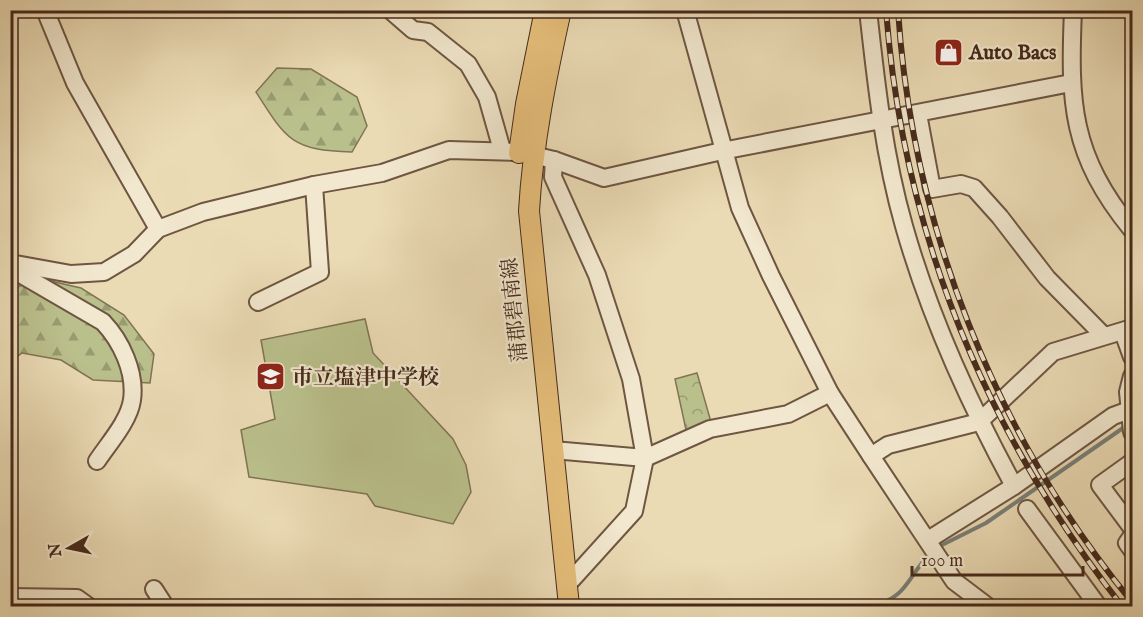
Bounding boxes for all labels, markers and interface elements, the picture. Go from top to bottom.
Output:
shop icon: Auto Bacs [932,36,964,68]
place label: Auto Bacs [968,40,1057,67]
street label: 蒲郡碧南線 [497,256,534,363]
school or university icon: 市立塩津中学校 [255,361,287,393]
place label: 市立塩津中学校 [292,365,439,392]
north arrow [39,518,99,578]
scale bar [912,539,1083,577]
text: N [45,541,67,559]
text: 100 m [921,550,963,573]

